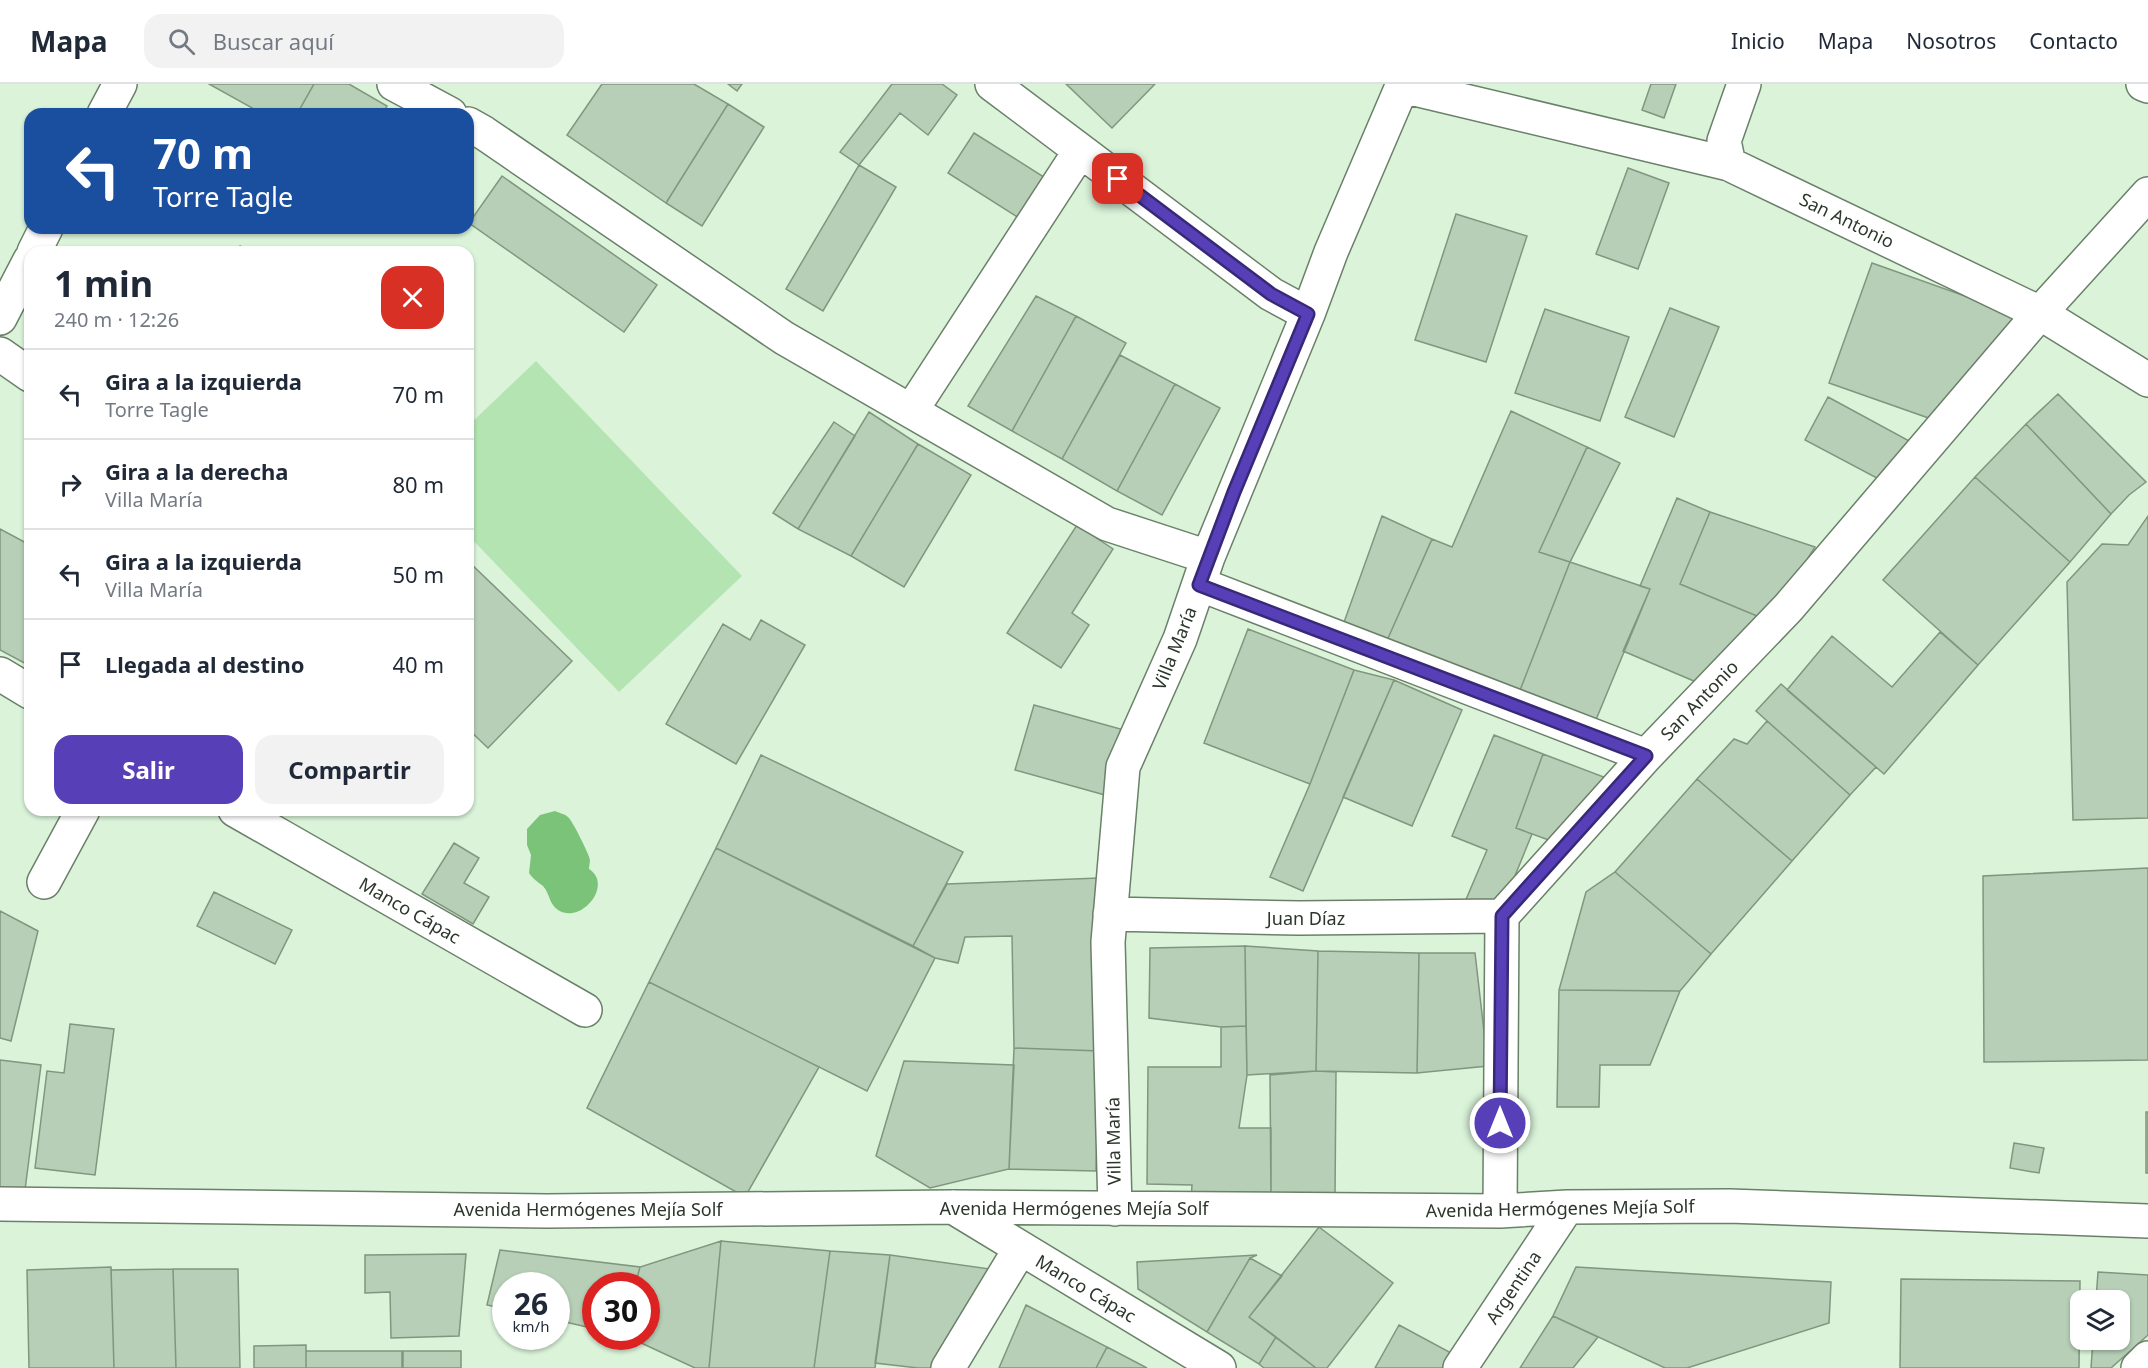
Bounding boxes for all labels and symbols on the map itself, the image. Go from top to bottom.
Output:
pin [1092,153,1143,204]
street label: San Antonio [1796,187,1898,253]
street label: Villa María [1146,603,1202,693]
street label: San Antonio [1655,655,1743,745]
street label: Manco Cápac [355,871,465,949]
street label: Juan Díaz [1265,906,1345,930]
position arrow [1468,1091,1532,1155]
street label: Villa María [1100,1097,1126,1185]
street label: Avenida Hermógenes Mejía Solf [1425,1194,1695,1222]
street label: Avenida Hermógenes Mejía Solf [939,1196,1209,1220]
street label: Avenida Hermógenes Mejía Solf [453,1197,723,1221]
street label: Argentina [1480,1246,1546,1328]
street label: Manco Cápac [1031,1249,1141,1328]
speed limit sign: 30 [582,1272,660,1350]

